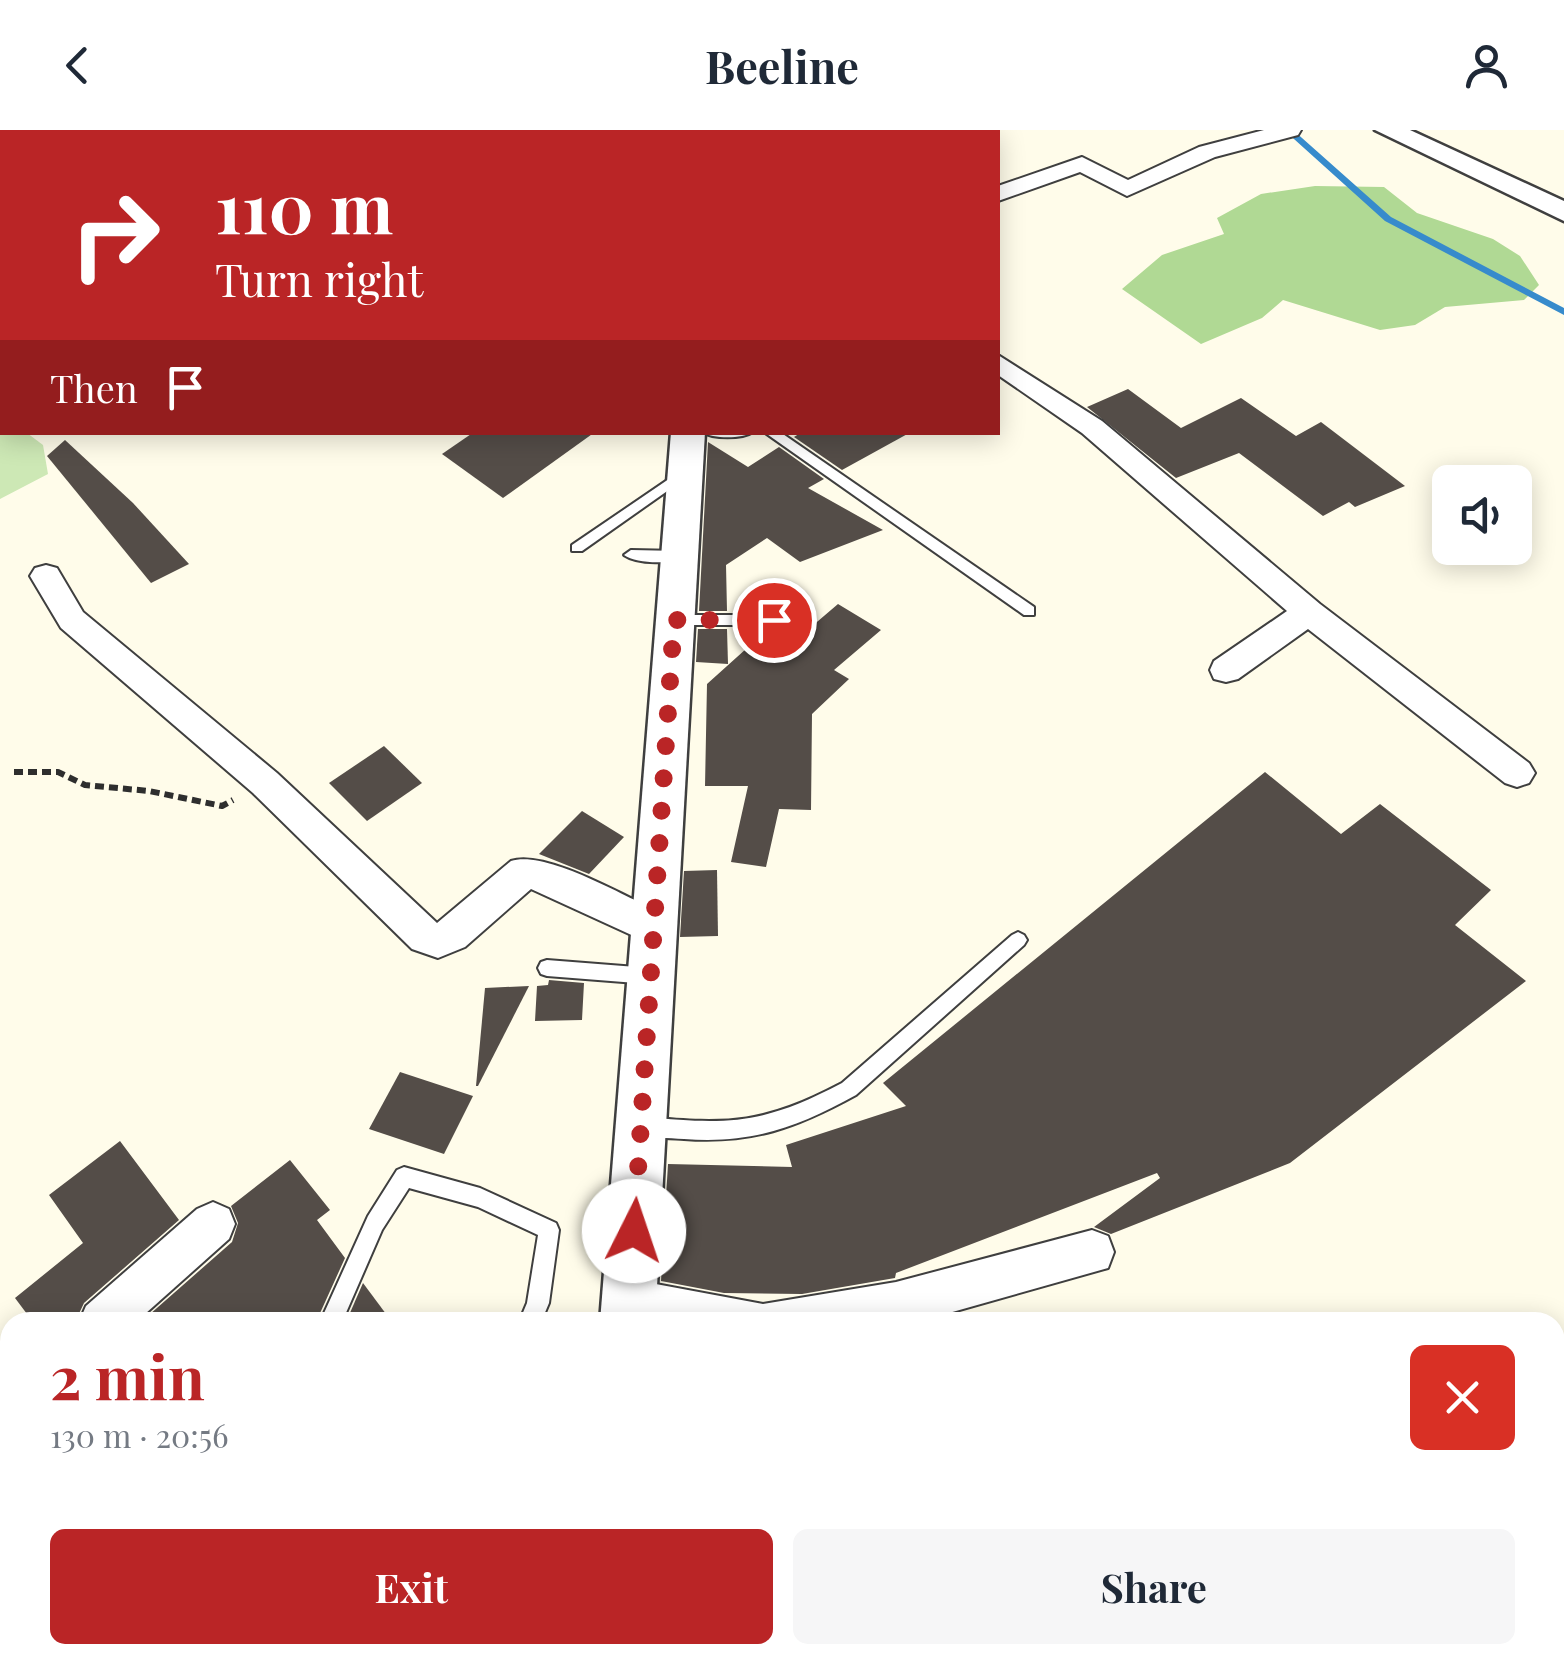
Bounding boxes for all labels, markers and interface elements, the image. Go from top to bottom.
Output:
text: Beeline [705,35,859,95]
icon: back [50,38,105,93]
icon: person [1459,38,1514,93]
text: 110 m [215,158,393,252]
icon: right [50,170,180,300]
text: Turn right [215,248,423,308]
icon: arrive [158,360,213,415]
text: Then [50,362,138,413]
map controls [1432,465,1532,565]
button: sound [1432,465,1532,565]
pin [732,578,817,663]
icon: arrive [747,593,802,648]
position arrow [582,1179,686,1283]
text: 2 min [50,1335,205,1415]
button: close [1410,1345,1515,1450]
text: 130 m · 20:56 [50,1413,229,1456]
button: Exit [50,1529,773,1644]
button: Share [793,1529,1515,1644]

